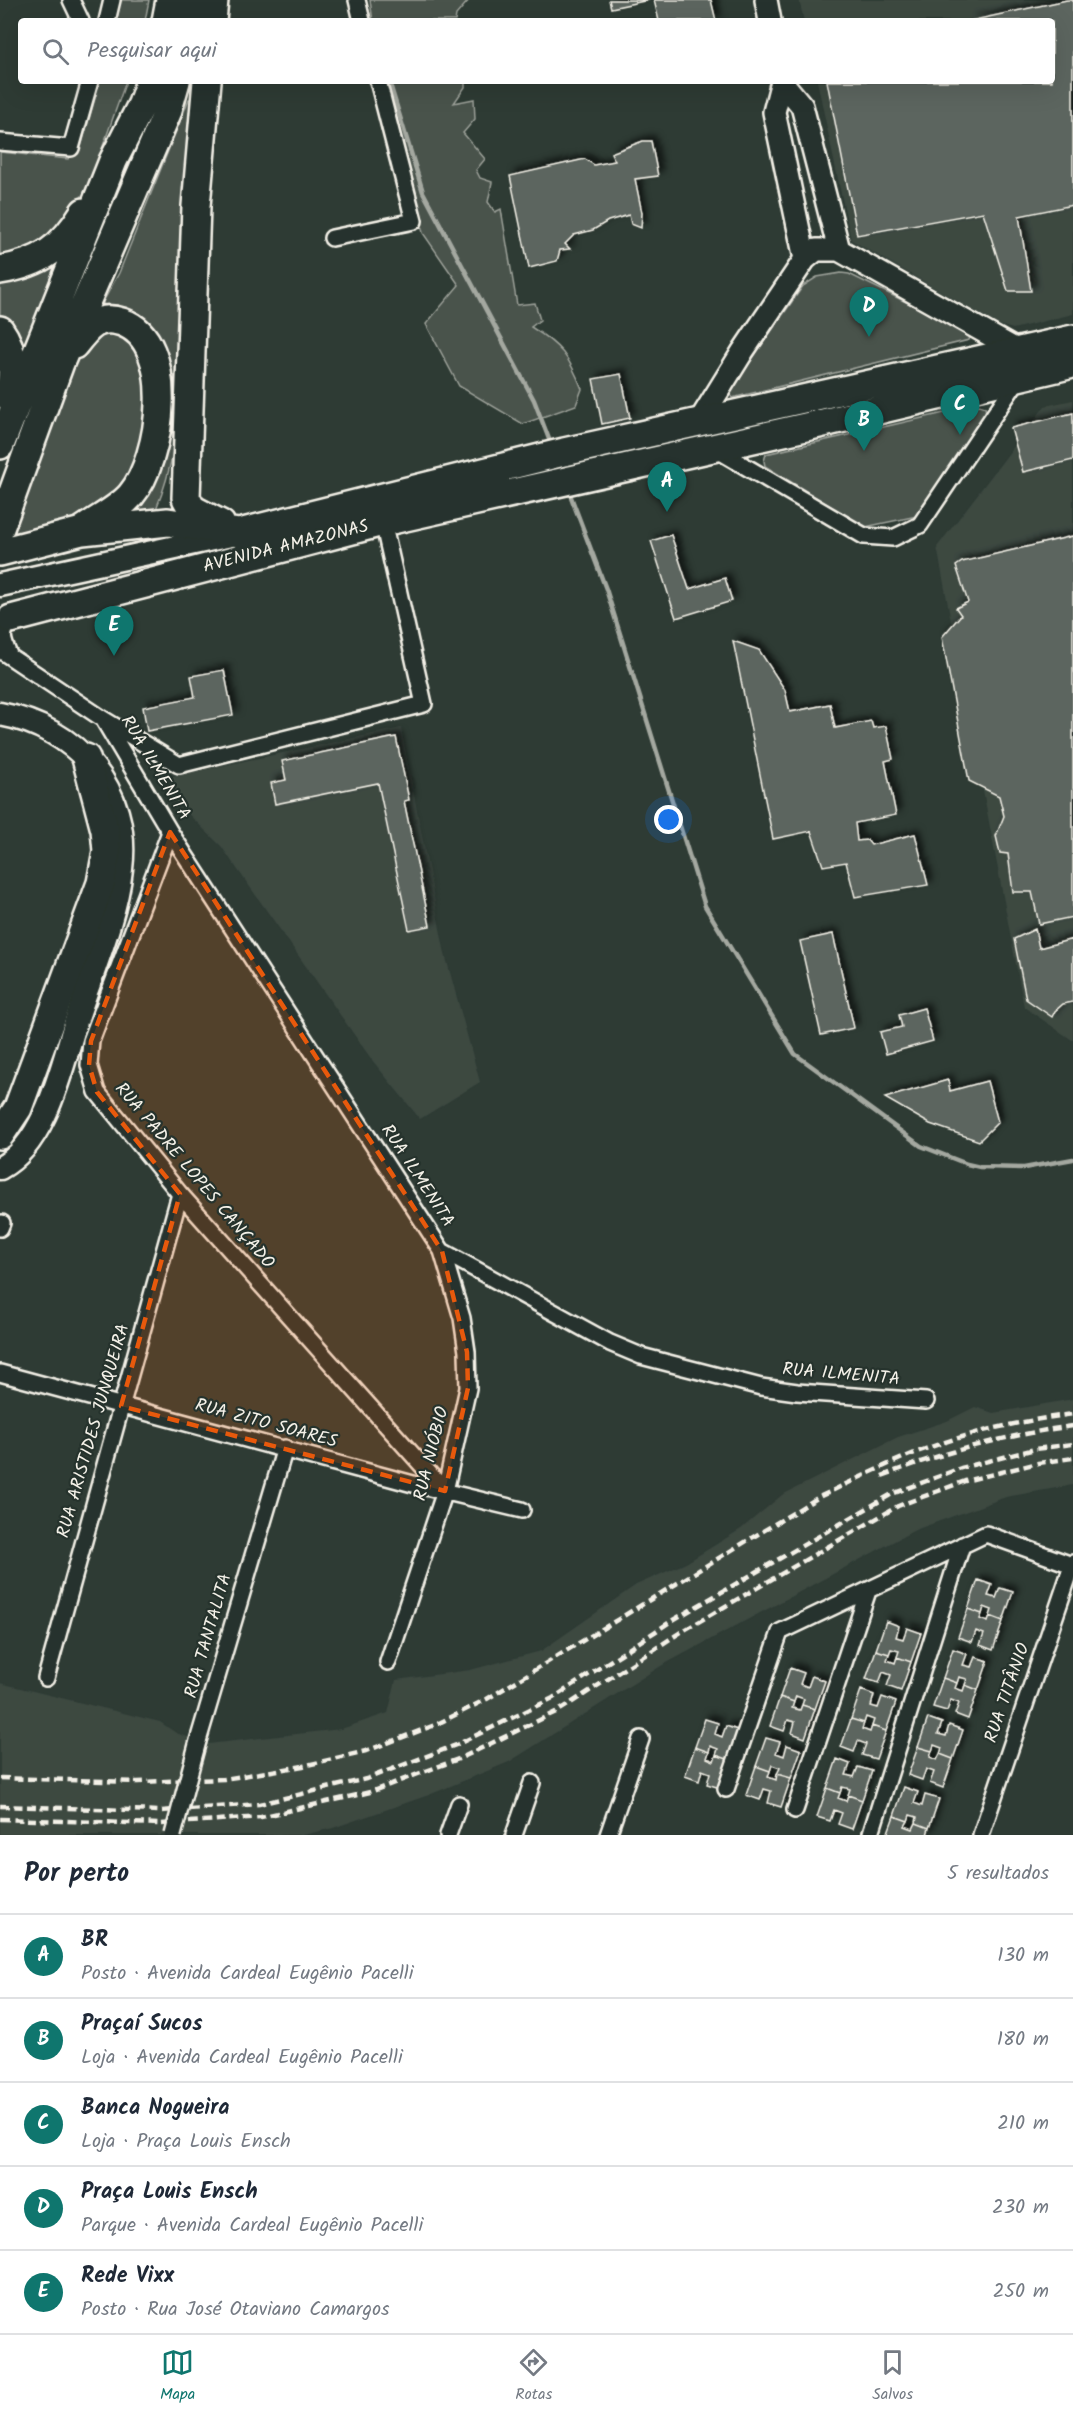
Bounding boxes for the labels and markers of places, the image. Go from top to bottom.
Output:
pin: D [850,288,888,337]
pin: C [940,386,980,435]
pin: B [844,402,884,451]
pin: A [648,462,686,512]
pin: E [94,606,134,656]

